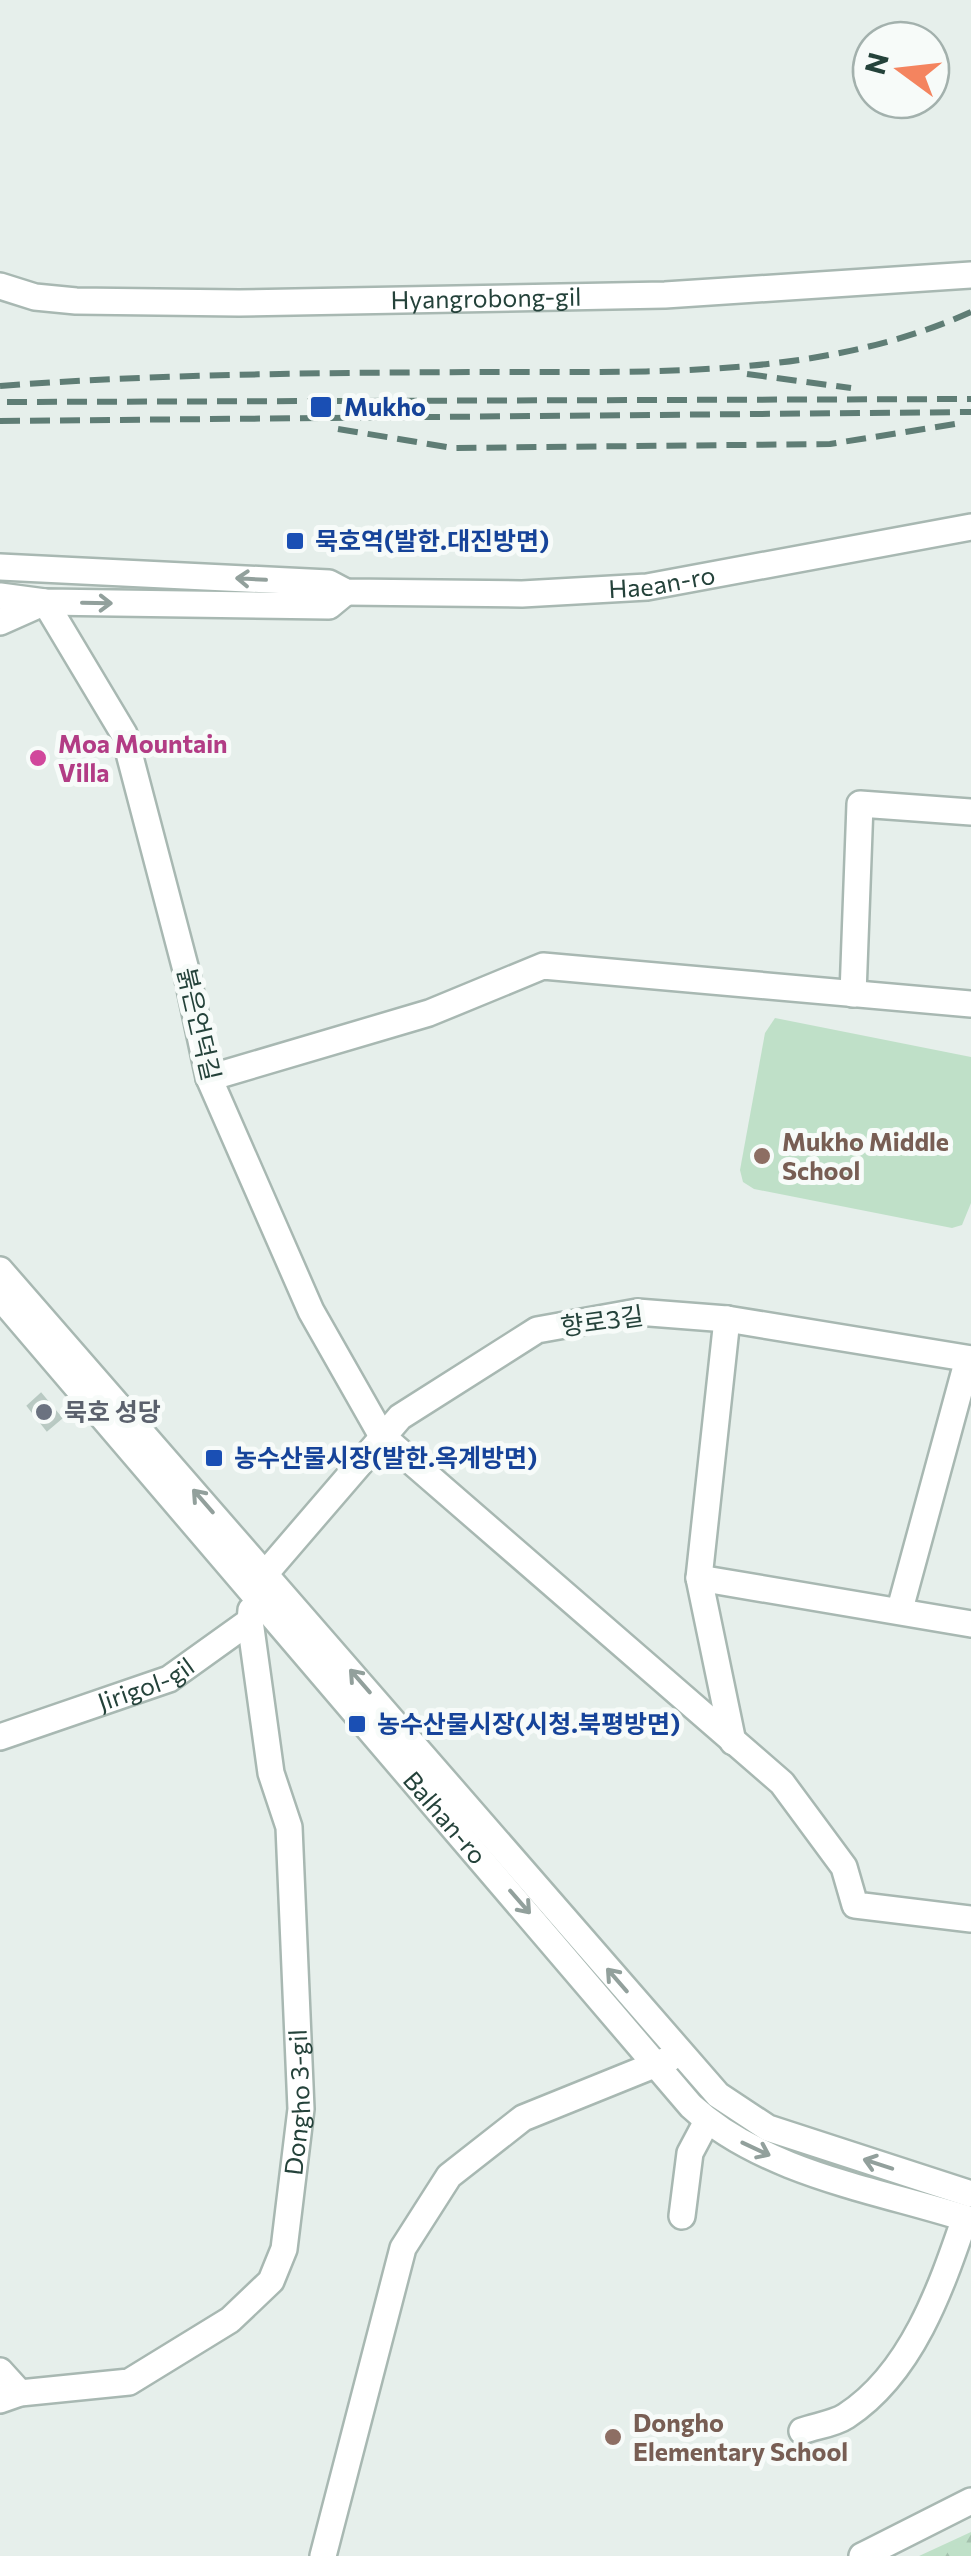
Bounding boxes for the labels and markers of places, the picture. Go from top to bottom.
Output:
place label: Mukho [344,391,426,421]
marker: Mukho [308,394,334,420]
place label: 묵호역(발한.대진방면) [315,525,549,555]
marker: 묵호역(발한.대진방면) [284,530,306,552]
place label: Moa Mountain Villa [58,728,228,787]
marker: Moa Mountain Villa [27,747,49,769]
place label: Mukho Middle School [782,1126,949,1185]
marker: Mukho Middle School [751,1145,773,1167]
place label: 묵호 성당 [64,1396,161,1426]
marker: 묵호 성당 [33,1401,55,1423]
place label: 농수산물시장(발한.옥계방면) [234,1442,537,1472]
marker: 농수산물시장(발한.옥계방면) [203,1447,225,1469]
place label: 농수산물시장(시청.북평방면) [377,1708,680,1738]
marker: 농수산물시장(시청.북평방면) [346,1713,368,1735]
place label: Dongho Elementary School [633,2407,848,2466]
marker: Dongho Elementary School [602,2426,624,2448]

